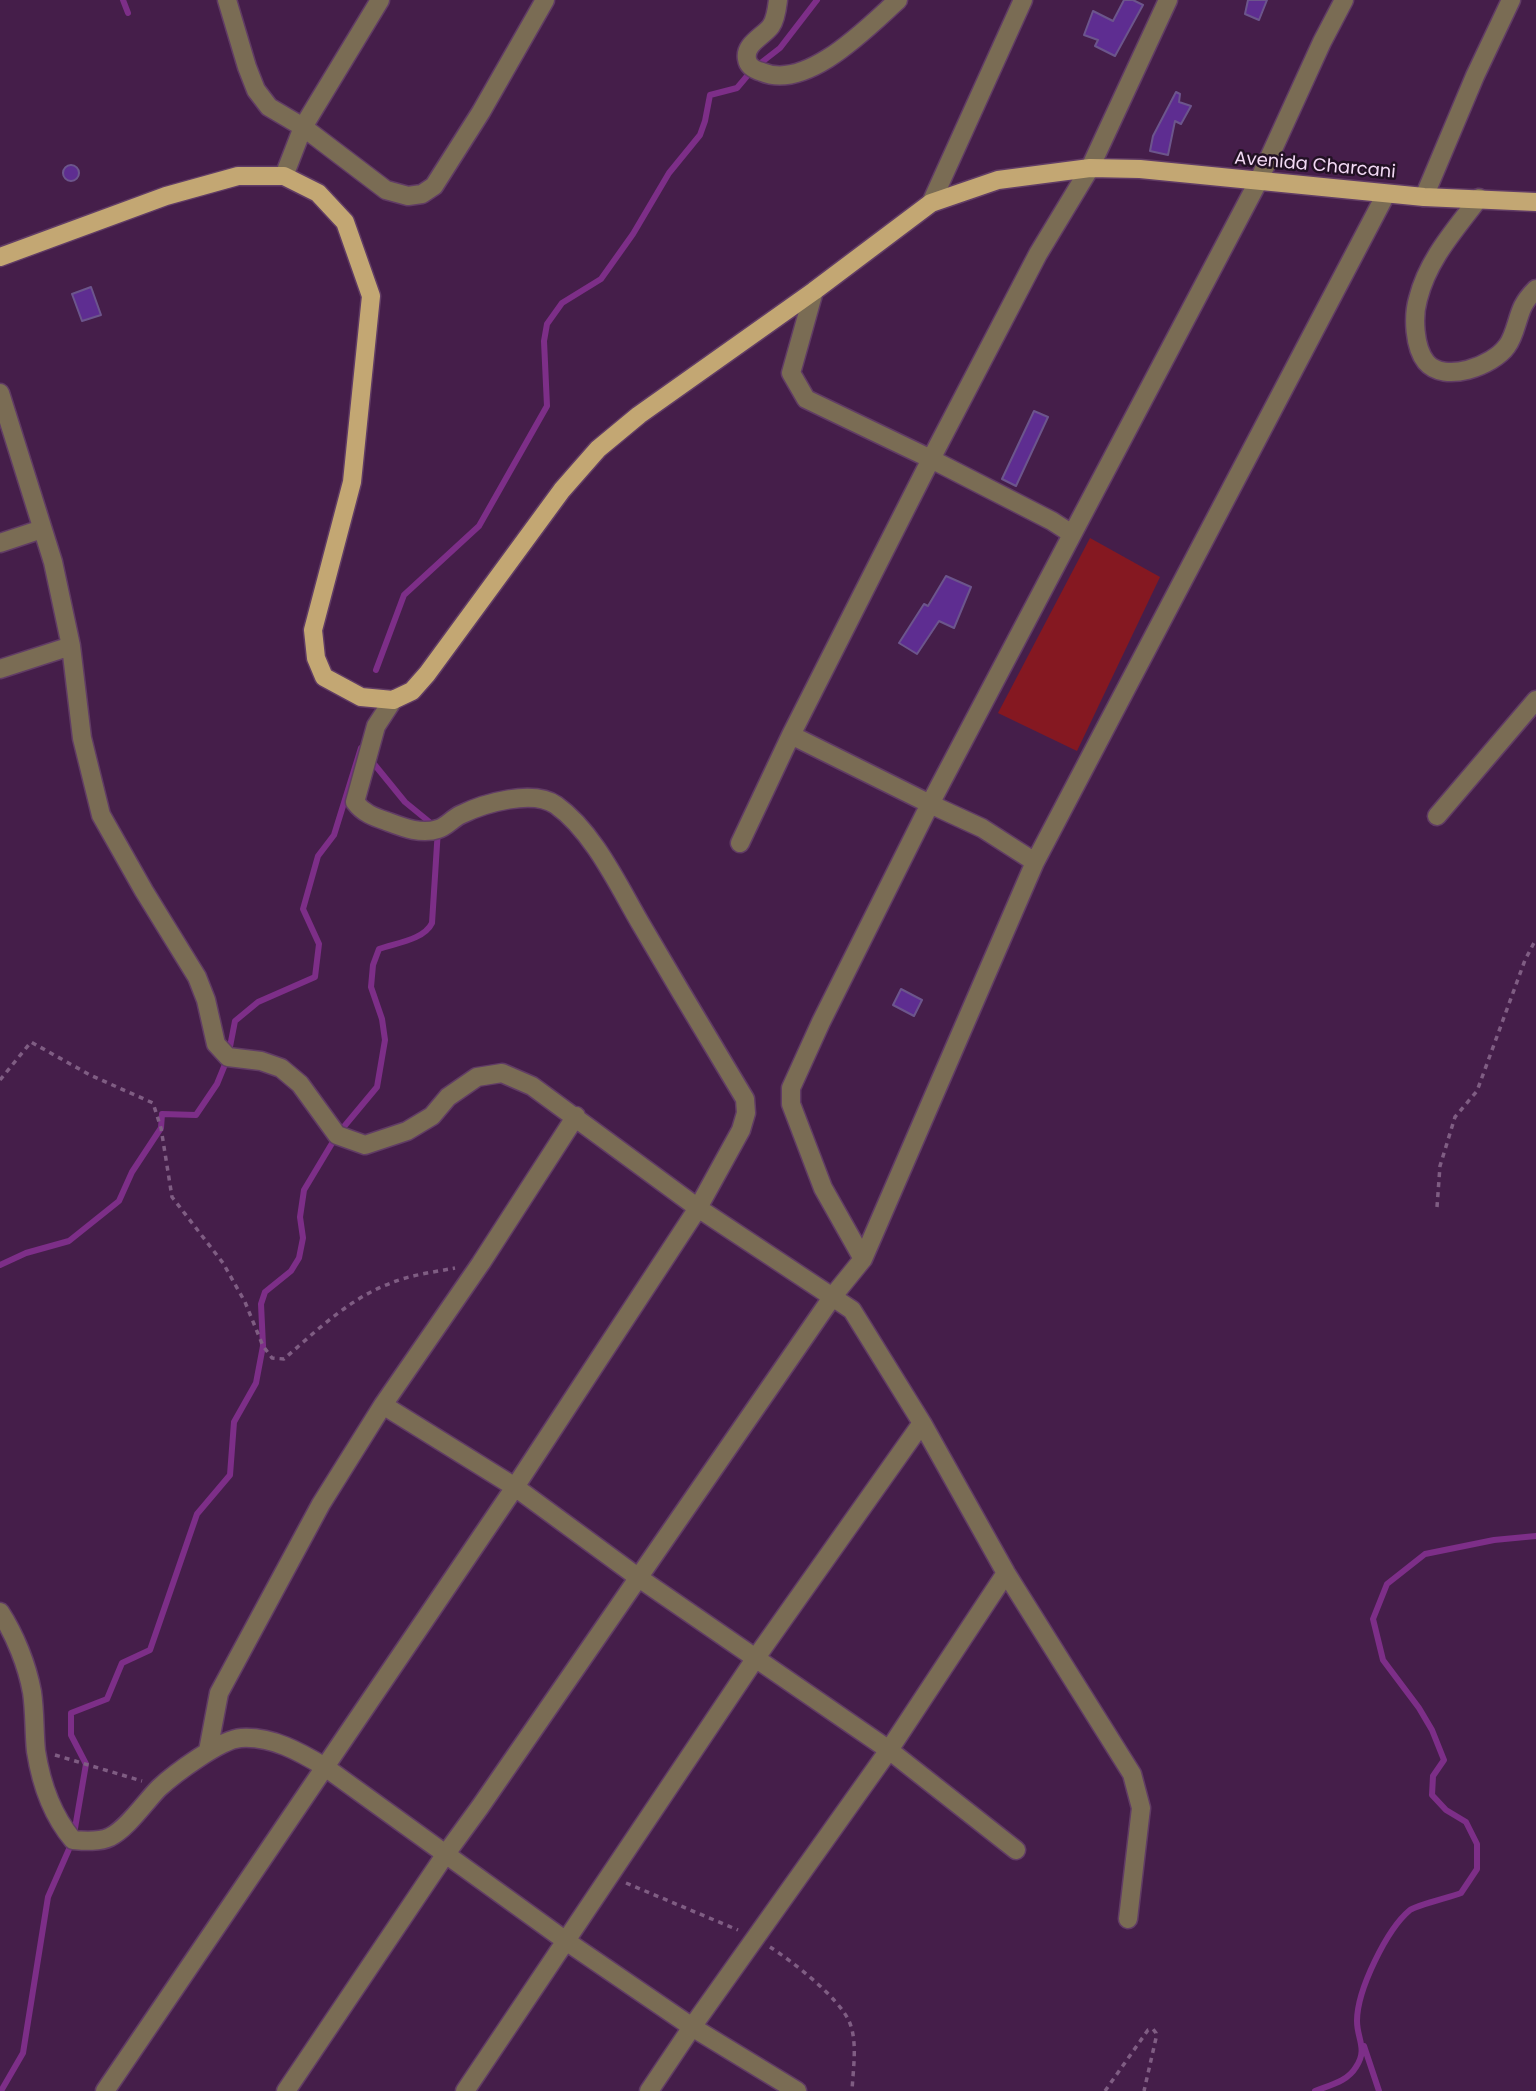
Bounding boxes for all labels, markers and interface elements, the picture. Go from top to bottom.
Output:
street label: Avenida Charcani [1233,148,1397,184]

